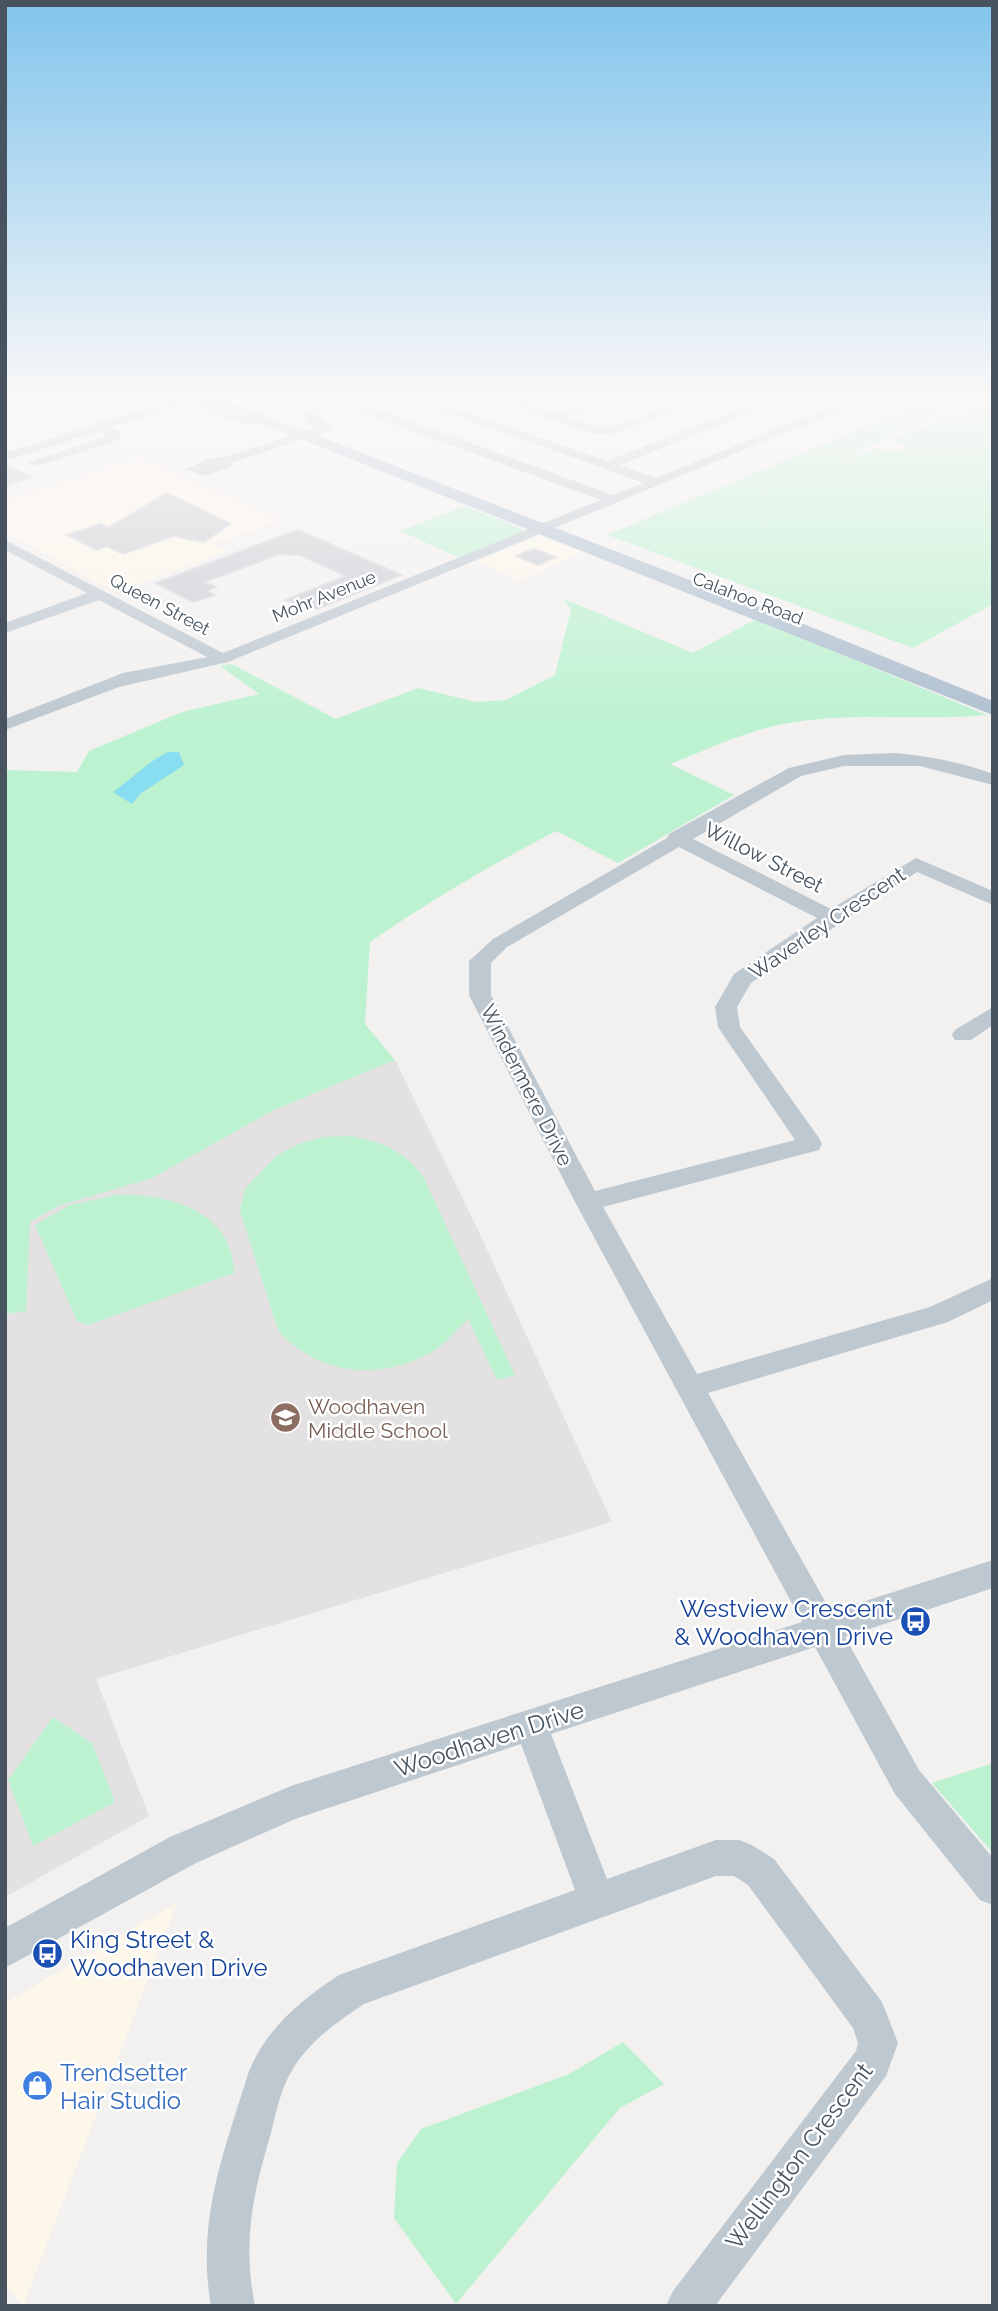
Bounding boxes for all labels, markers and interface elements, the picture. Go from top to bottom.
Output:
street label: Mohr Avenue [269,566,379,626]
street label: Calahoo Road [690,567,806,629]
street label: Queen Street [106,569,214,639]
street label: Willow Street [700,816,828,898]
street label: Waverley Crescent [744,861,910,985]
street label: Windermere Drive [475,1000,579,1170]
place label: Woodhaven Middle School [308,1394,448,1443]
school or university icon: Woodhaven Middle School [268,1401,302,1435]
place label: Westview Crescent & Woodhaven Drive [674,1594,893,1651]
bus stop icon: Westview Crescent & Woodhaven Drive [899,1605,933,1639]
street label: Woodhaven Drive [391,1695,587,1783]
place label: King Street & Woodhaven Drive [70,1925,268,1982]
bus stop icon: King Street & Woodhaven Drive [30,1936,64,1970]
street label: Wellington Crescent [719,2057,879,2255]
place label: Trendsetter Hair Studio [60,2058,188,2115]
shop icon: Trendsetter Hair Studio [20,2069,54,2103]

